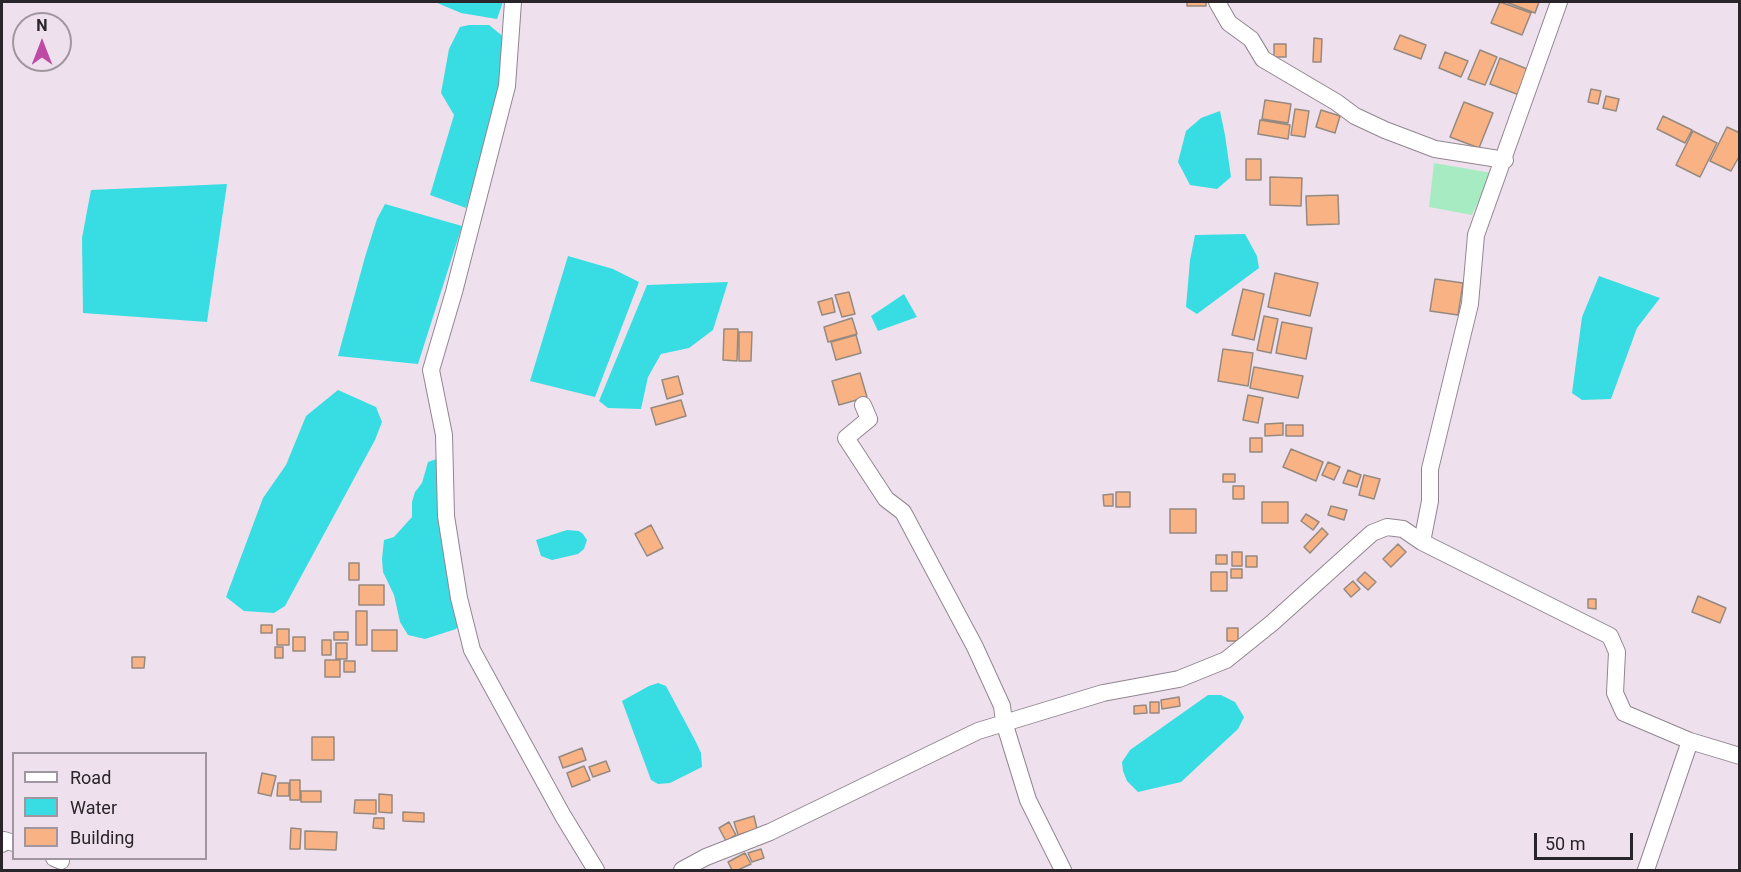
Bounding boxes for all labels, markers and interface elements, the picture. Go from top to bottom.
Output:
north arrow [12,12,72,72]
text: N [36,16,48,35]
legend [12,752,207,860]
text: Road [70,767,111,788]
text: Water [70,797,117,818]
scale bar [1537,821,1636,859]
text: Building [70,827,134,848]
text: 50 m [1545,833,1585,854]

